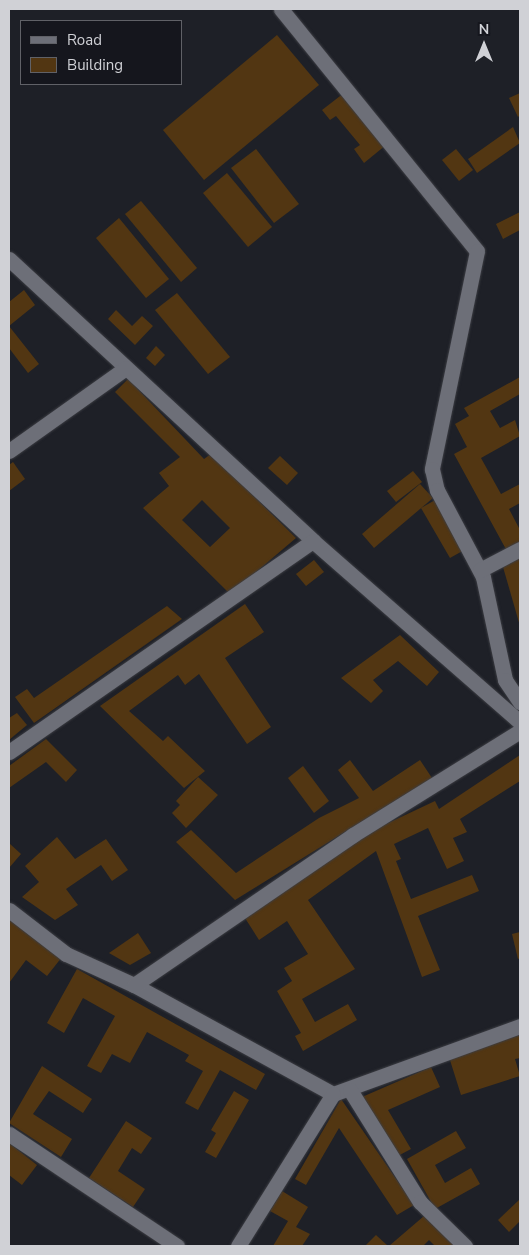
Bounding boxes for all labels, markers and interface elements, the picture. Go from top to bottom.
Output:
legend [20,20,182,85]
north arrow [459,20,509,70]
text: N [479,20,489,39]
text: Road [67,30,102,50]
text: Building [67,55,123,75]

